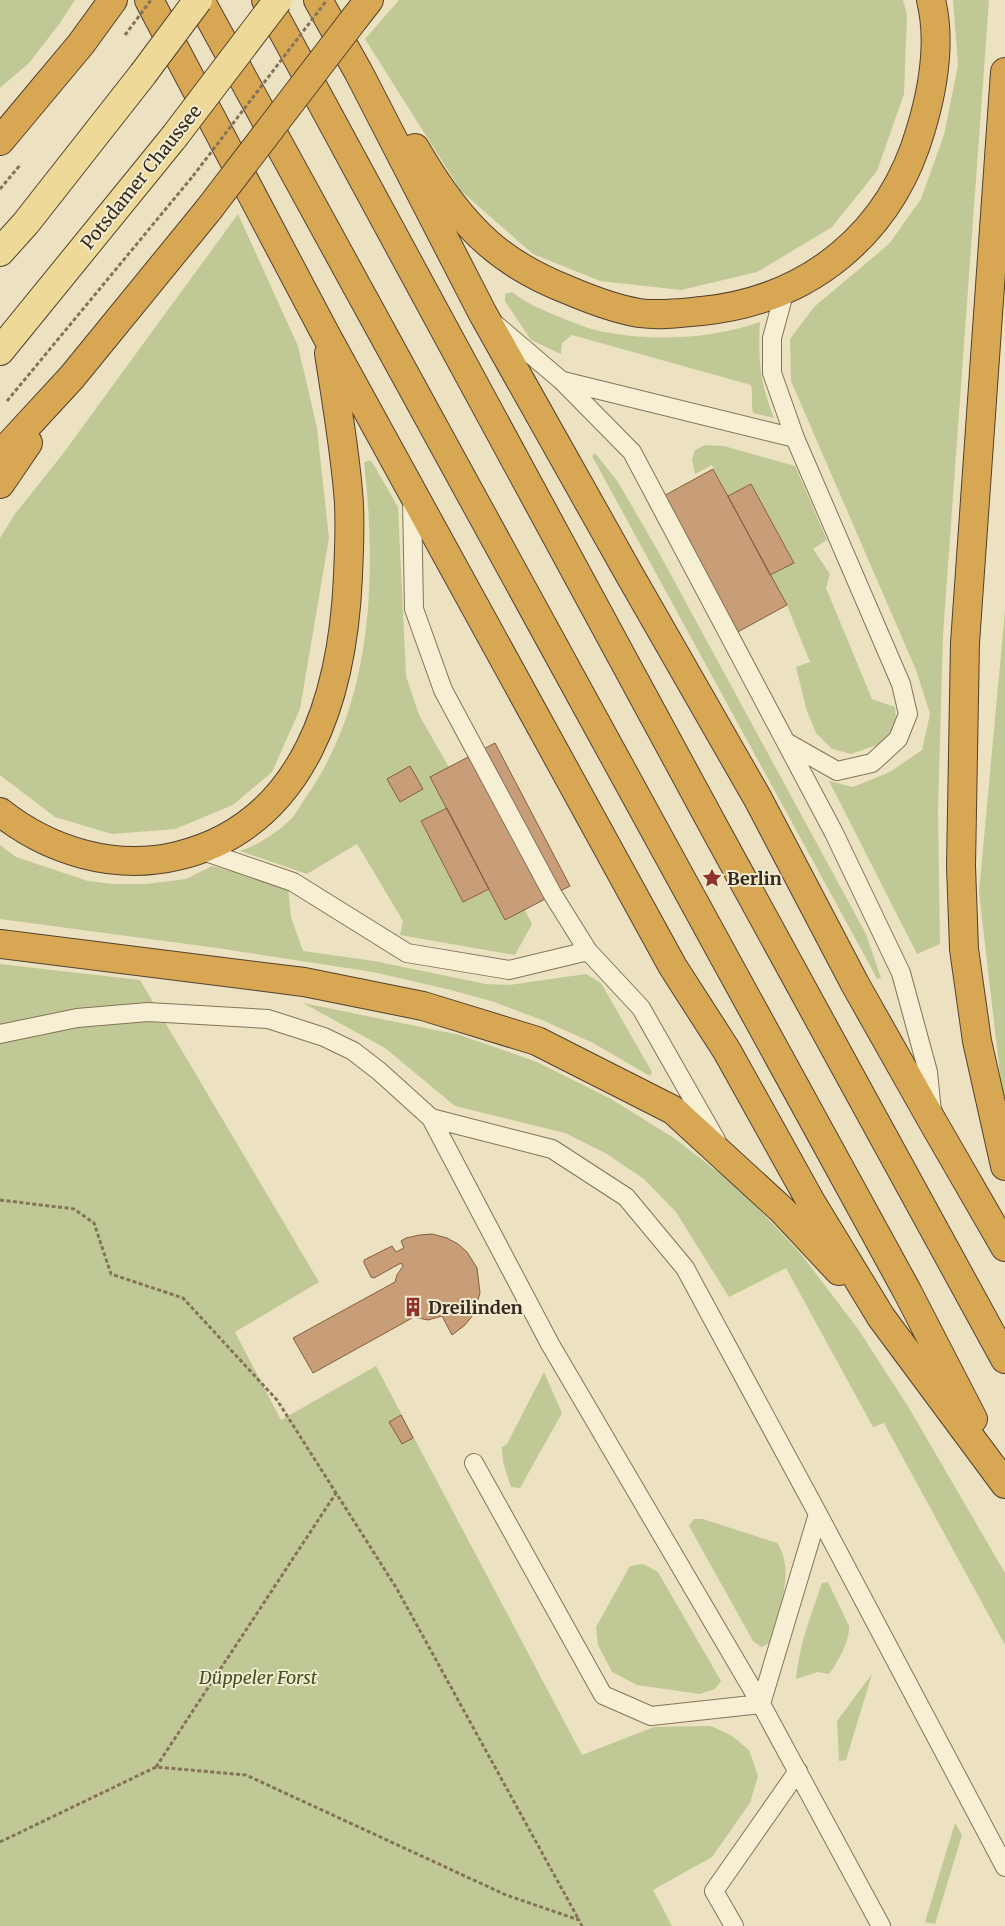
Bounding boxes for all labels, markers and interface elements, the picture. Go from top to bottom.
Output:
street label: Potsdamer Chaussee [76,100,206,254]
place icon: Berlin [701,867,723,889]
place label: Berlin [727,867,782,890]
building icon: Dreilinden [402,1296,424,1318]
place label: Dreilinden [428,1296,523,1319]
park label: Düppeler Forst [198,1666,318,1689]

